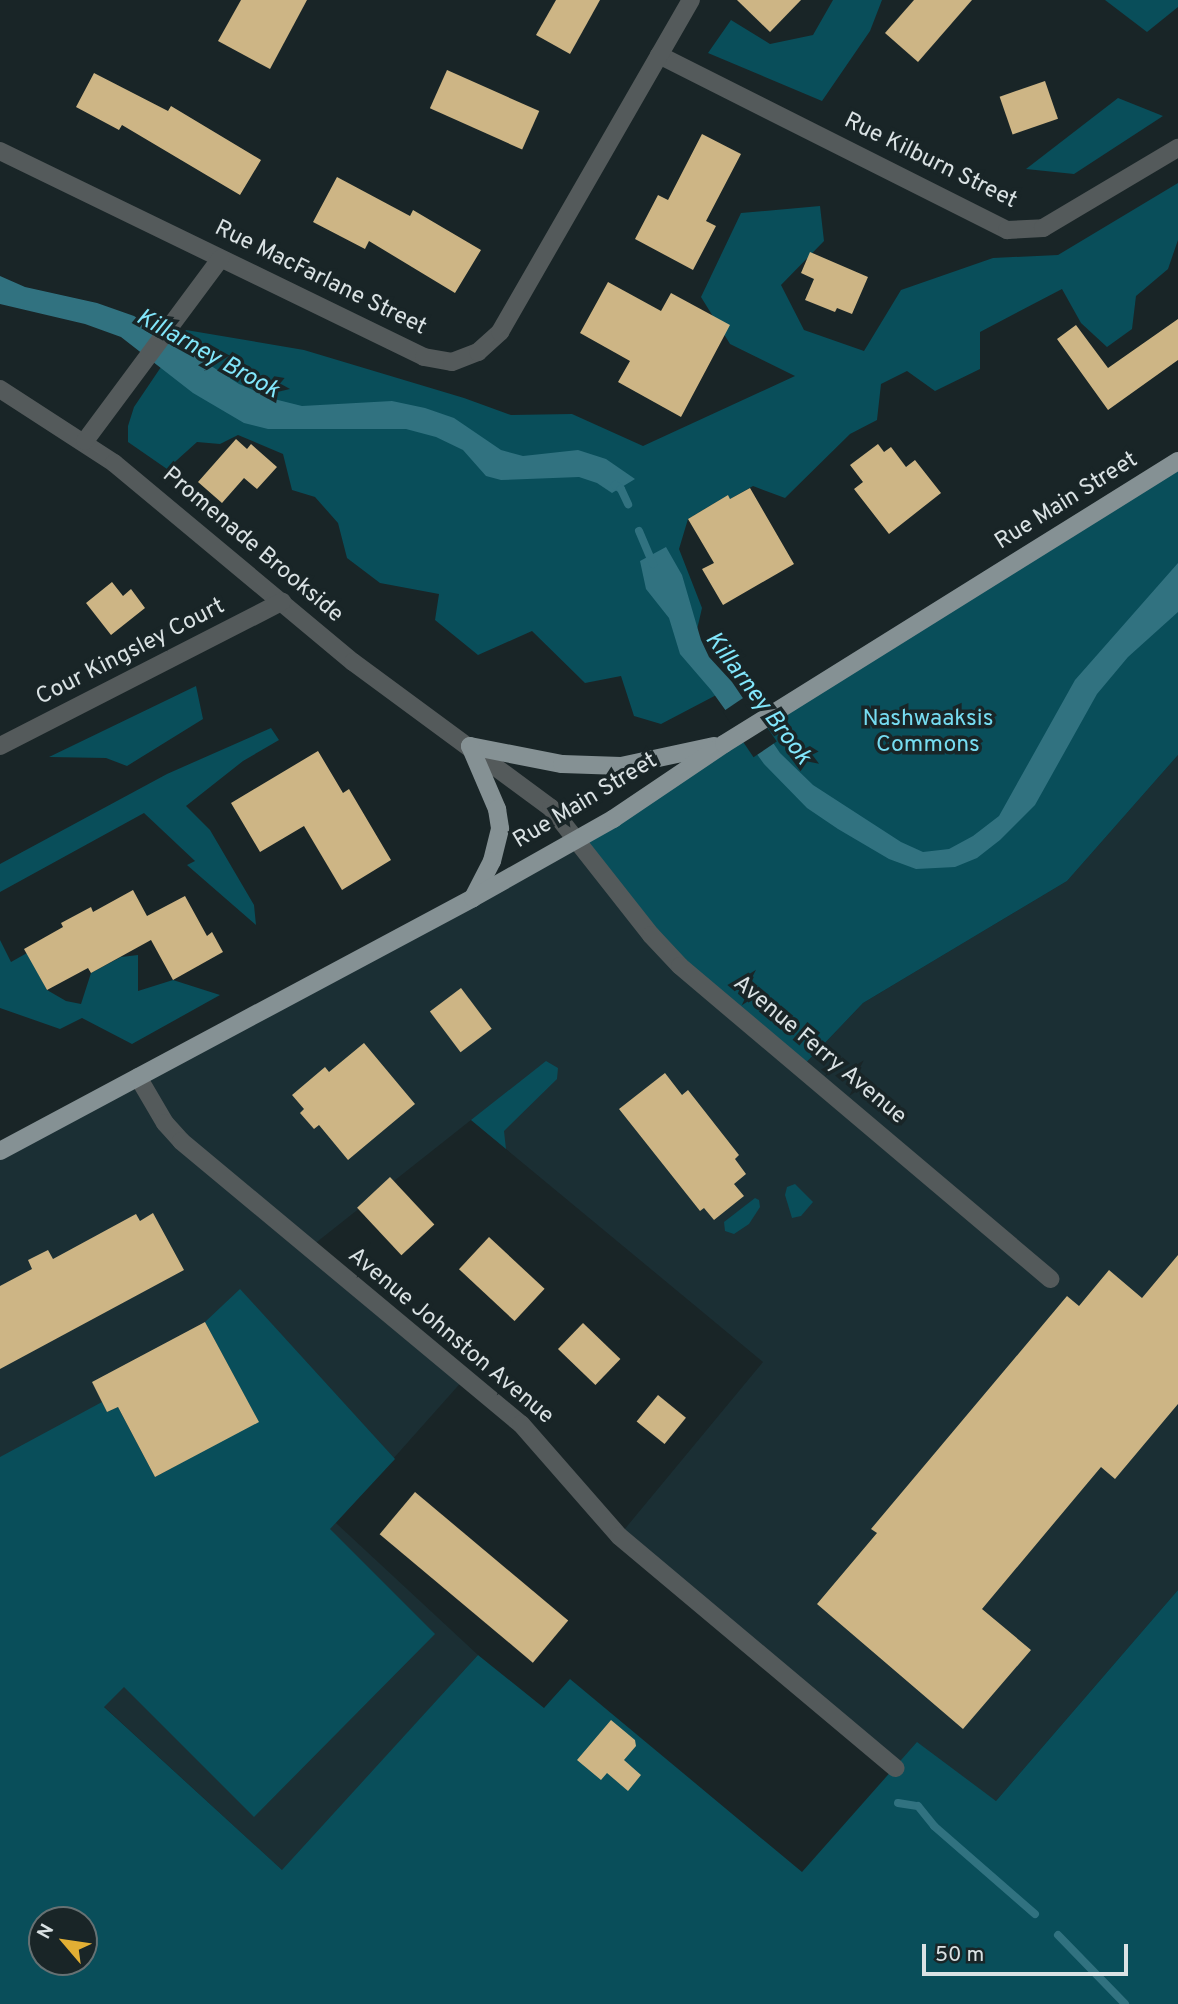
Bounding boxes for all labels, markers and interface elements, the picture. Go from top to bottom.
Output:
street label: Rue Kilburn Street [839,108,1021,216]
street label: Rue MacFarlane Street [209,216,431,342]
water label: Killarney Brook [130,304,284,406]
street label: Rue Main Street [991,447,1143,557]
street label: Promenade Brookside [156,462,348,630]
street label: Cour Kingsley Court [32,594,230,712]
water label: Killarney Brook [698,627,816,771]
park label: Nashwaaksis Commons [863,706,993,760]
street label: Rue Main Street [509,748,663,856]
street label: Avenue Ferry Avenue [726,970,912,1132]
street label: Avenue Johnston Avenue [341,1243,559,1431]
north arrow [28,1906,98,1976]
text: N [33,1920,60,1944]
scale bar [926,1930,1132,1974]
text: 50 m [935,1942,984,1969]

